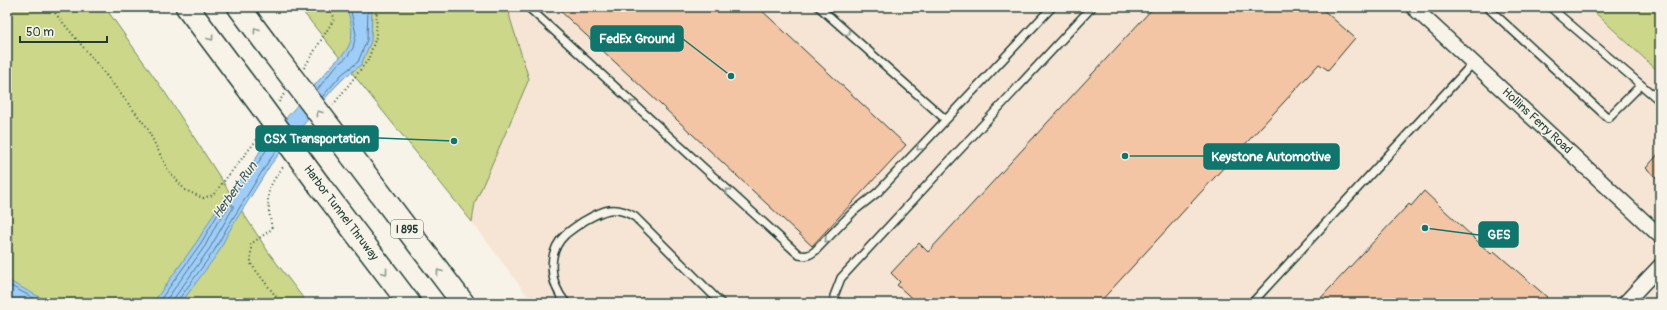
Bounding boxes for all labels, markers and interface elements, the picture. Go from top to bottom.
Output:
scale bar [20,18,107,44]
text: 50 m [26,25,54,40]
callout: FedEx Ground [591,26,683,51]
one-way arrow [254,28,261,35]
one-way arrow [843,28,851,36]
text: FedEx Ground [599,31,675,47]
one-way arrow [206,34,214,41]
street label: Hollins Ferry Road [1499,85,1575,157]
one-way arrow [630,101,637,108]
one-way arrow [317,110,324,117]
callout: CSX Transportation [256,126,378,151]
text: CSX Transportation [264,131,371,147]
one-way arrow [916,143,923,151]
callout: Keystone Automotive [1204,144,1339,169]
text: Keystone Automotive [1211,149,1331,165]
water label: Herbert Run [209,158,261,221]
street label: Harbor Tunnel Thruway [300,162,382,264]
one-way arrow [725,188,733,195]
road number: I 895 [391,220,423,238]
callout: GES [1479,222,1518,247]
text: GES [1488,227,1511,243]
one-way arrow [824,235,832,243]
one-way arrow [381,268,388,275]
one-way arrow [437,269,444,276]

